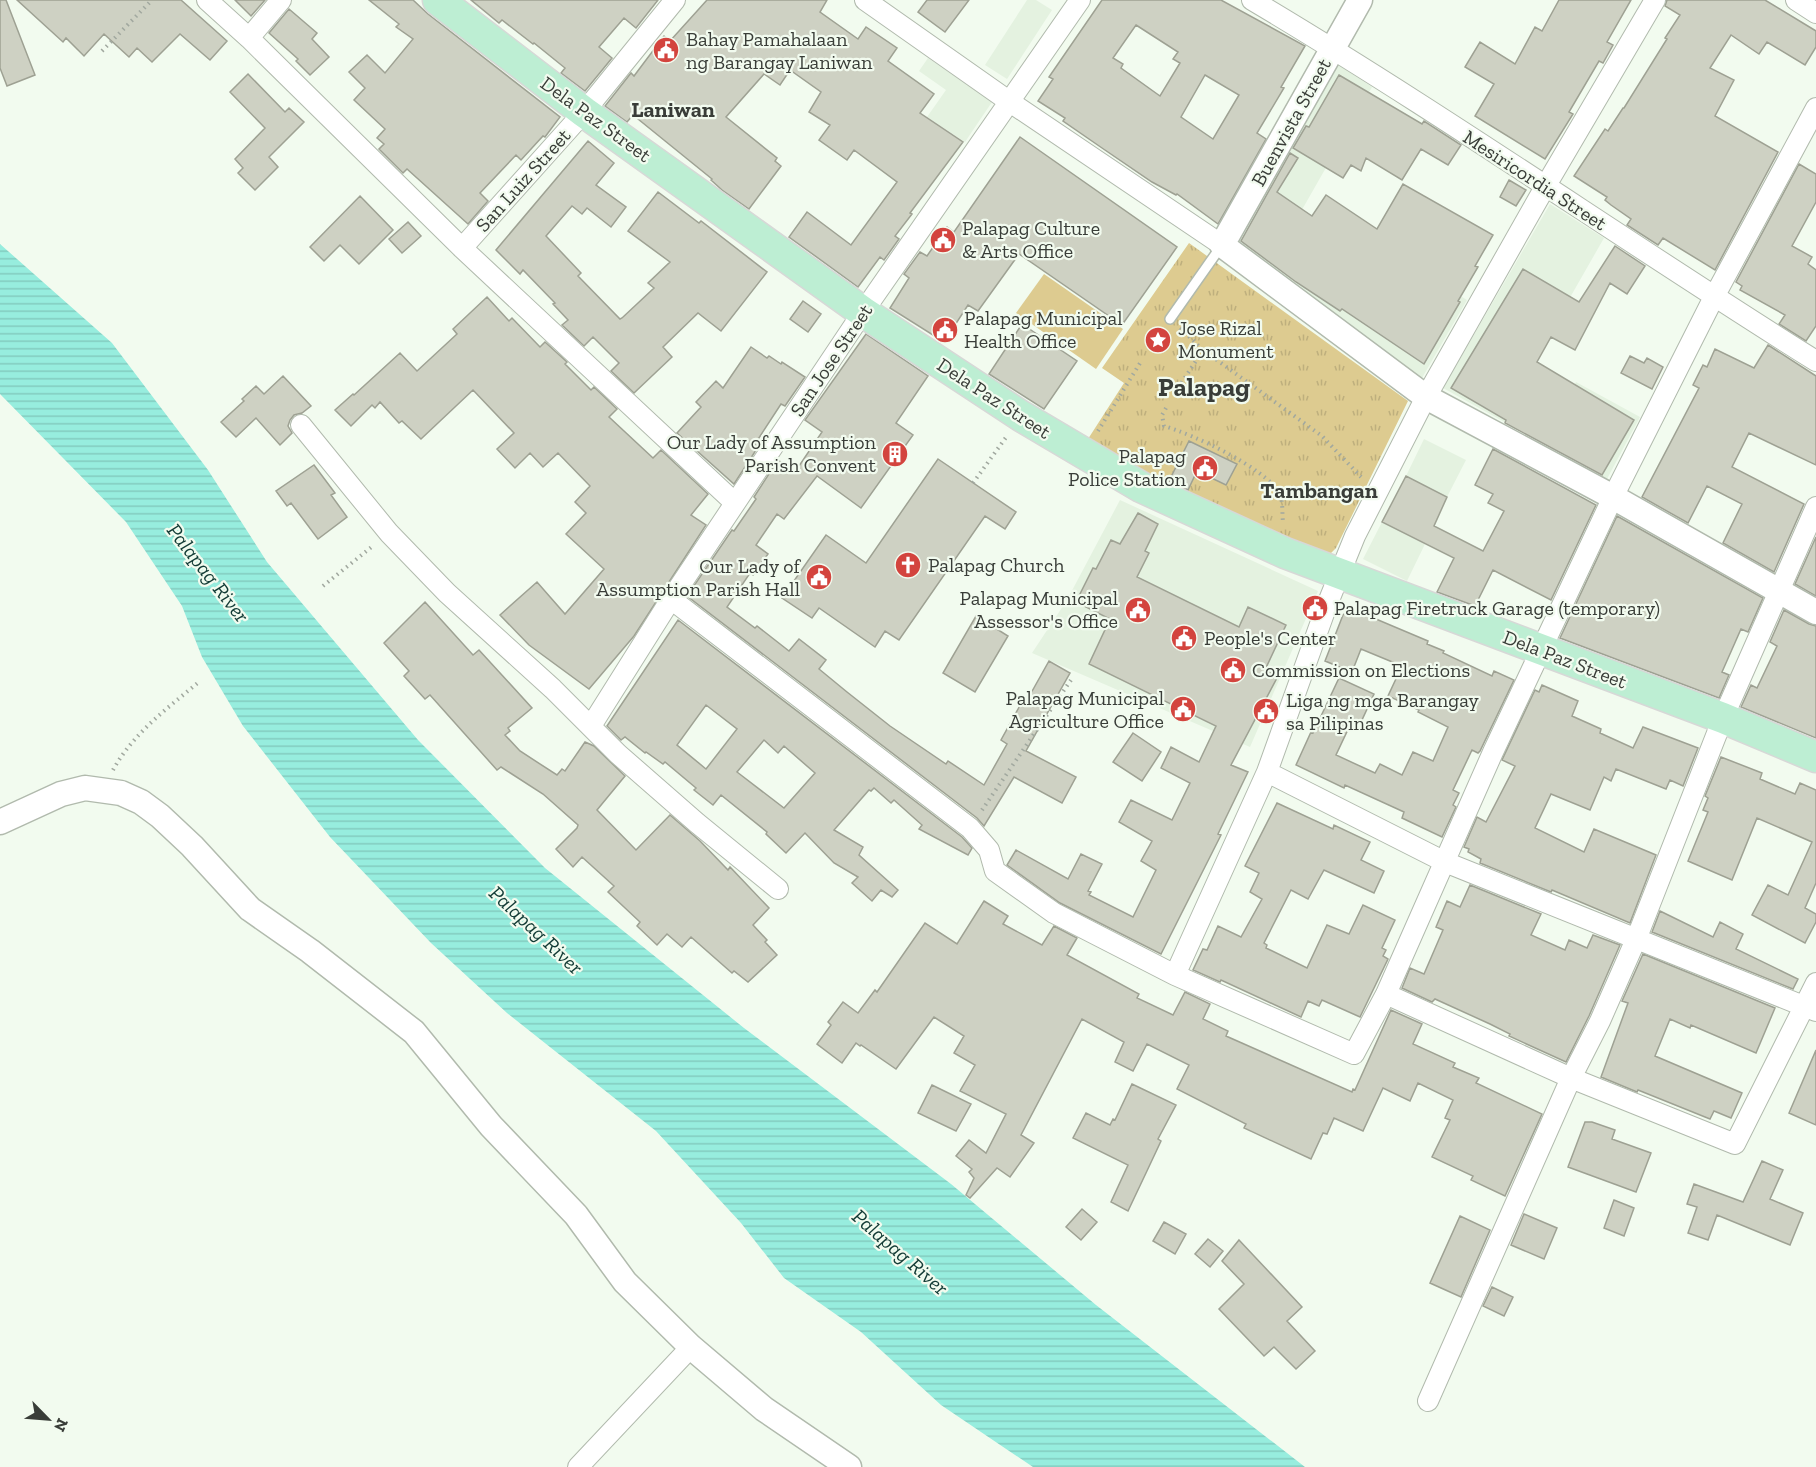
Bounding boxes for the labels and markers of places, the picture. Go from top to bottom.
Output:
place label: Bahay Pamahalaan ng Barangay Laniwan [686,27,873,74]
public building icon: Bahay Pamahalaan ng Barangay Laniwan [651,35,681,65]
place label: Palapag Culture & Arts Office [962,216,1100,263]
public building icon: Palapag Culture & Arts Office [928,225,958,255]
place label: Palapag Municipal Health Office [964,306,1123,353]
public building icon: Palapag Municipal Health Office [930,315,960,345]
place label: Jose Rizal Monument [1178,316,1274,363]
place icon: Jose Rizal Monument [1143,325,1173,355]
place label: Our Lady of Assumption Parish Convent [667,430,877,477]
building icon: Our Lady of Assumption Parish Convent [880,439,910,469]
place label: Palapag Police Station [1068,444,1187,491]
public building icon: Palapag Police Station [1190,453,1220,483]
church icon: Palapag Church [893,550,923,580]
place label: Palapag Church [928,553,1065,577]
place label: Our Lady of Assumption Parish Hall [596,554,802,601]
public building icon: Our Lady of Assumption Parish Hall [804,562,834,592]
place label: Palapag Municipal Assessor's Office [960,586,1118,633]
public building icon: Palapag Firetruck Garage (temporary) [1300,593,1330,623]
public building icon: Palapag Municipal Assessor's Office [1123,595,1153,625]
place label: Palapag Firetruck Garage (temporary) [1334,596,1660,620]
public building icon: People's Center [1169,623,1199,653]
place label: People's Center [1204,626,1336,650]
public building icon: Commission on Elections [1218,655,1248,685]
place label: Commission on Elections [1252,658,1470,682]
place label: Palapag Municipal Agriculture Office [1006,686,1164,733]
place label: Liga ng mga Barangay sa Pilipinas [1286,688,1479,735]
public building icon: Palapag Municipal Agriculture Office [1168,694,1198,724]
public building icon: Liga ng mga Barangay sa Pilipinas [1251,696,1281,726]

